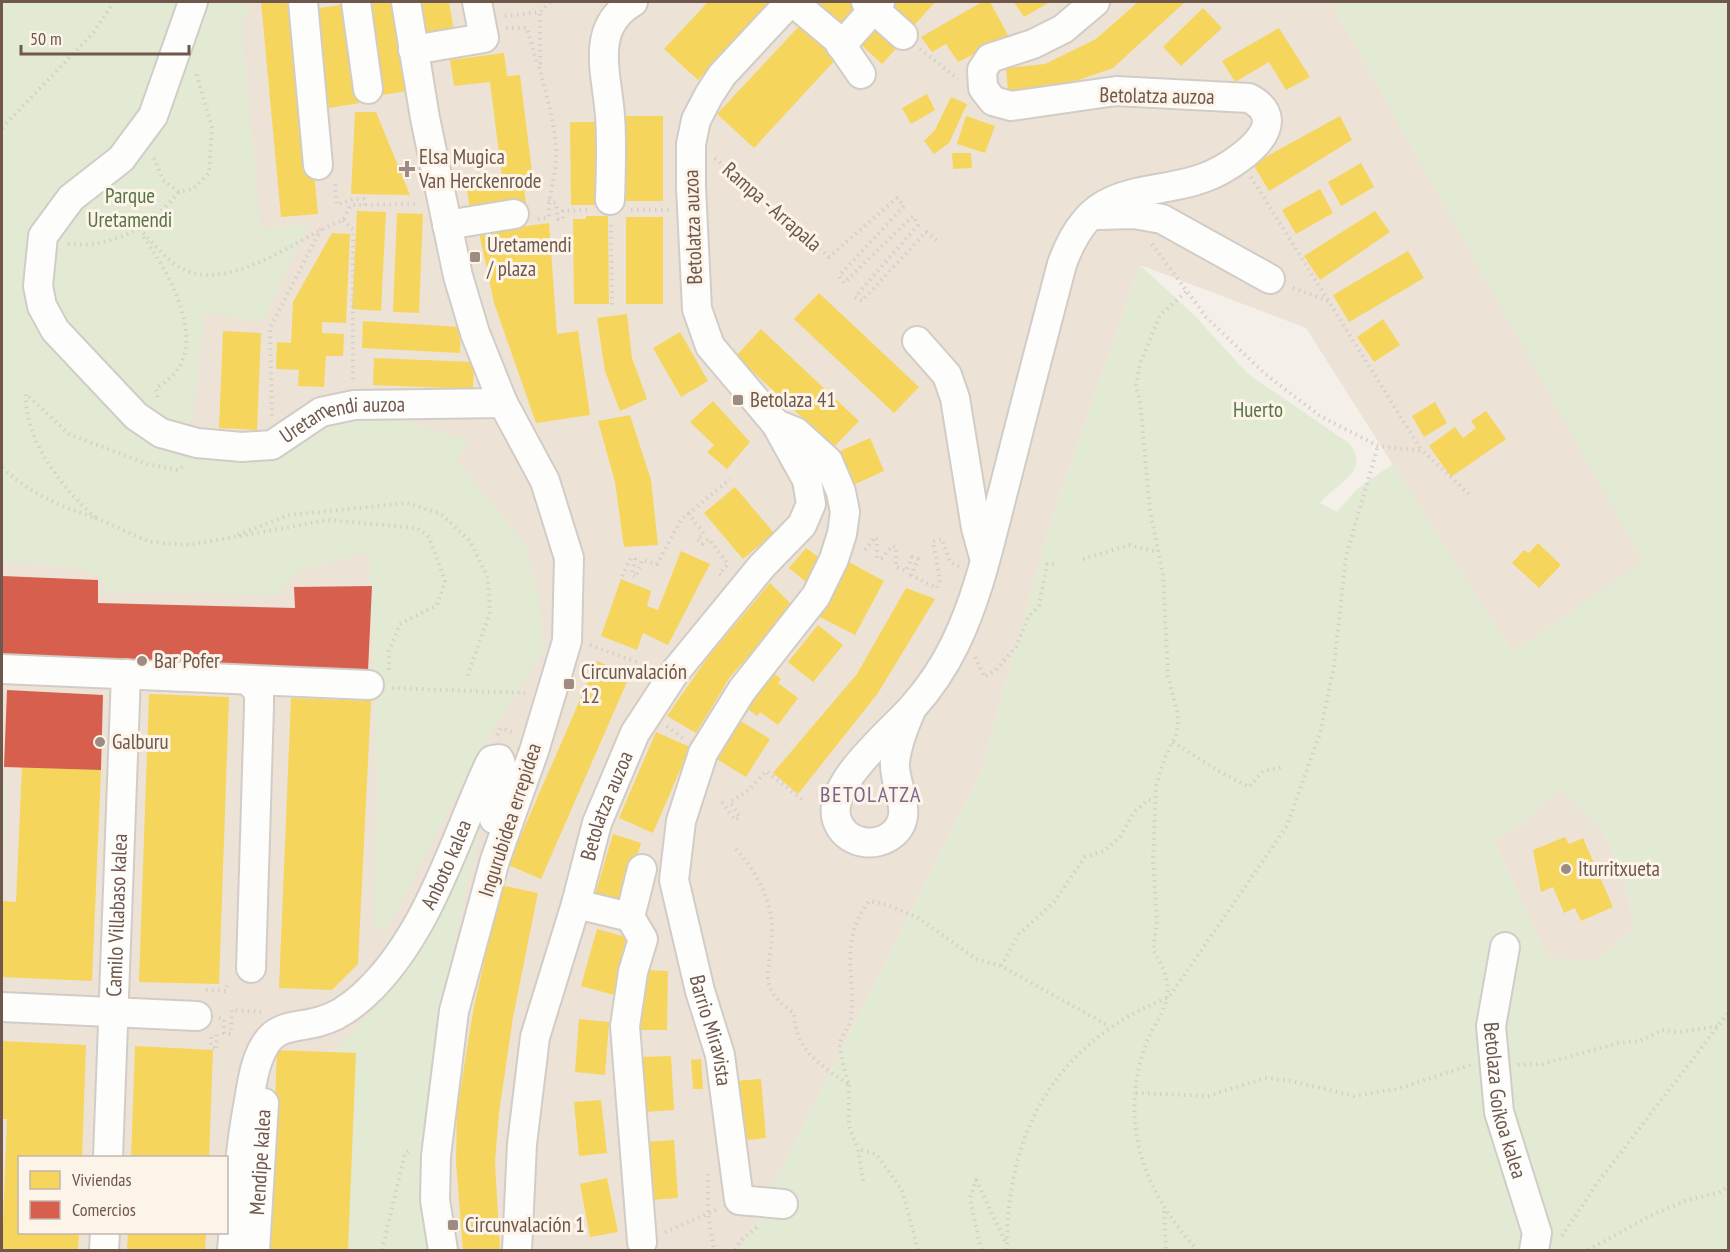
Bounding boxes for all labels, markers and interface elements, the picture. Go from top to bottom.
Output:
scale bar [21,18,189,56]
text: 50 m [30,27,62,50]
street label: Betolatza auzoa [1099,81,1215,110]
place label: Elsa Mugica Van Herckenrode [418,143,542,194]
street label: Rampa - Arrapala [717,156,828,257]
marker: Elsa Mugica Van Herckenrode [400,162,414,176]
street label: Betolatza auzoa [677,169,708,285]
park label: Parque Uretamendi [88,182,172,233]
place label: Uretamendi / plaza [486,231,572,282]
marker: Uretamendi / plaza [468,250,482,264]
place label: Betolaza 41 [750,386,836,413]
street label: Uretamendi auzoa [274,390,405,449]
marker: Betolaza 41 [731,393,745,407]
park label: Huerto [1233,396,1283,423]
place label: Bar Pofer [154,647,220,674]
marker: Bar Pofer [135,654,149,668]
place label: Circunvalación 12 [581,658,687,709]
marker: Circunvalación 12 [562,677,576,691]
place label: Galburu [112,728,169,755]
marker: Galburu [93,735,107,749]
street label: Ingurubidea errepidea [472,740,547,900]
street label: Betolatza auzoa [574,747,639,863]
district label: BETOLATZA [820,780,922,808]
street label: Anboto kalea [414,816,477,914]
street label: Camilo Villabaso kalea [100,833,133,997]
place label: Iturritxueta [1578,855,1660,882]
marker: Iturritxueta [1559,862,1573,876]
street label: Barrio Miravista [684,972,738,1087]
street label: Betolaza Goikoa kalea [1478,1021,1533,1182]
street label: Mendipe kalea [243,1109,277,1216]
legend [18,1156,228,1234]
text: Viviendas [71,1168,132,1191]
text: Comercios [72,1198,136,1221]
place label: Circunvalación 1 [465,1211,585,1238]
marker: Circunvalación 1 [446,1218,460,1232]

